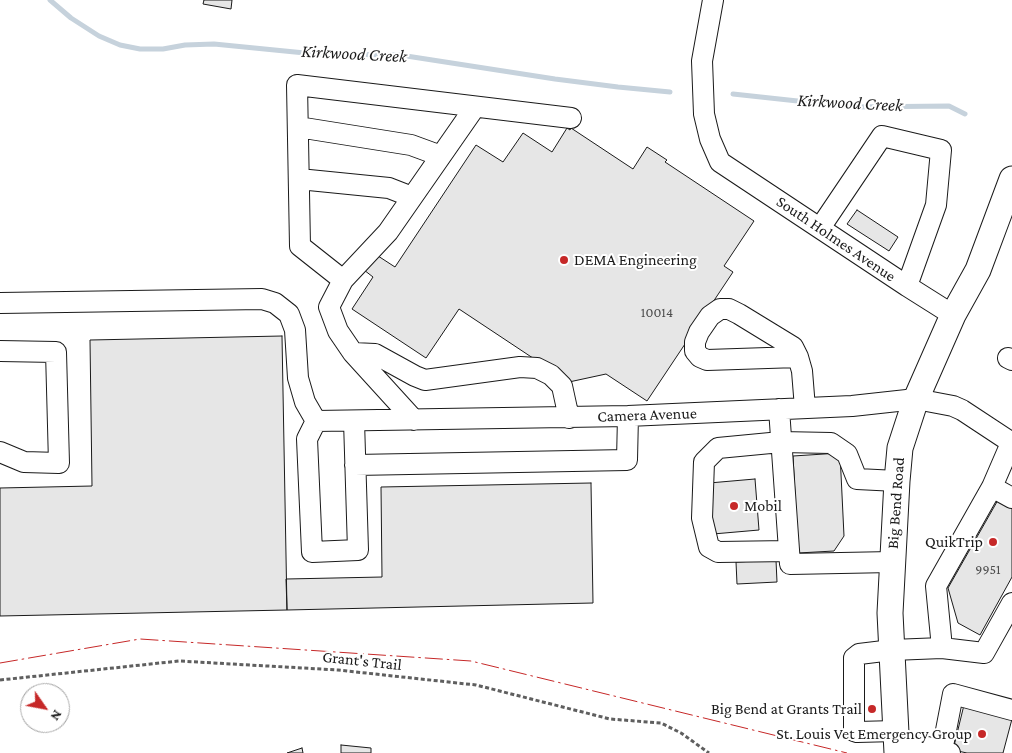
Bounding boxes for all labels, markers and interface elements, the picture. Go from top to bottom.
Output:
water label: Kirkwood Creek [301,40,407,68]
water label: Kirkwood Creek [797,89,903,117]
street label: South Holmes Avenue [773,192,899,286]
place label: DEMA Engineering [574,250,697,270]
marker: DEMA Engineering [558,254,570,266]
house number: 10014 [641,305,673,321]
street label: Camera Avenue [597,404,697,426]
street label: Big Bend Road [883,456,909,550]
place label: Mobil [744,496,782,516]
marker: Mobil [728,500,740,512]
place label: QuikTrip [925,532,983,552]
marker: QuikTrip [987,536,999,548]
house number: 9951 [975,562,1001,578]
street label: Grant's Trail [321,647,403,675]
north arrow [20,683,70,733]
place label: Big Bend at Grants Trail [711,699,862,719]
marker: Big Bend at Grants Trail [866,703,878,715]
text: N [47,707,66,724]
place label: St. Louis Vet Emergency Group [776,724,972,744]
marker: St. Louis Vet Emergency Group [976,728,988,740]

